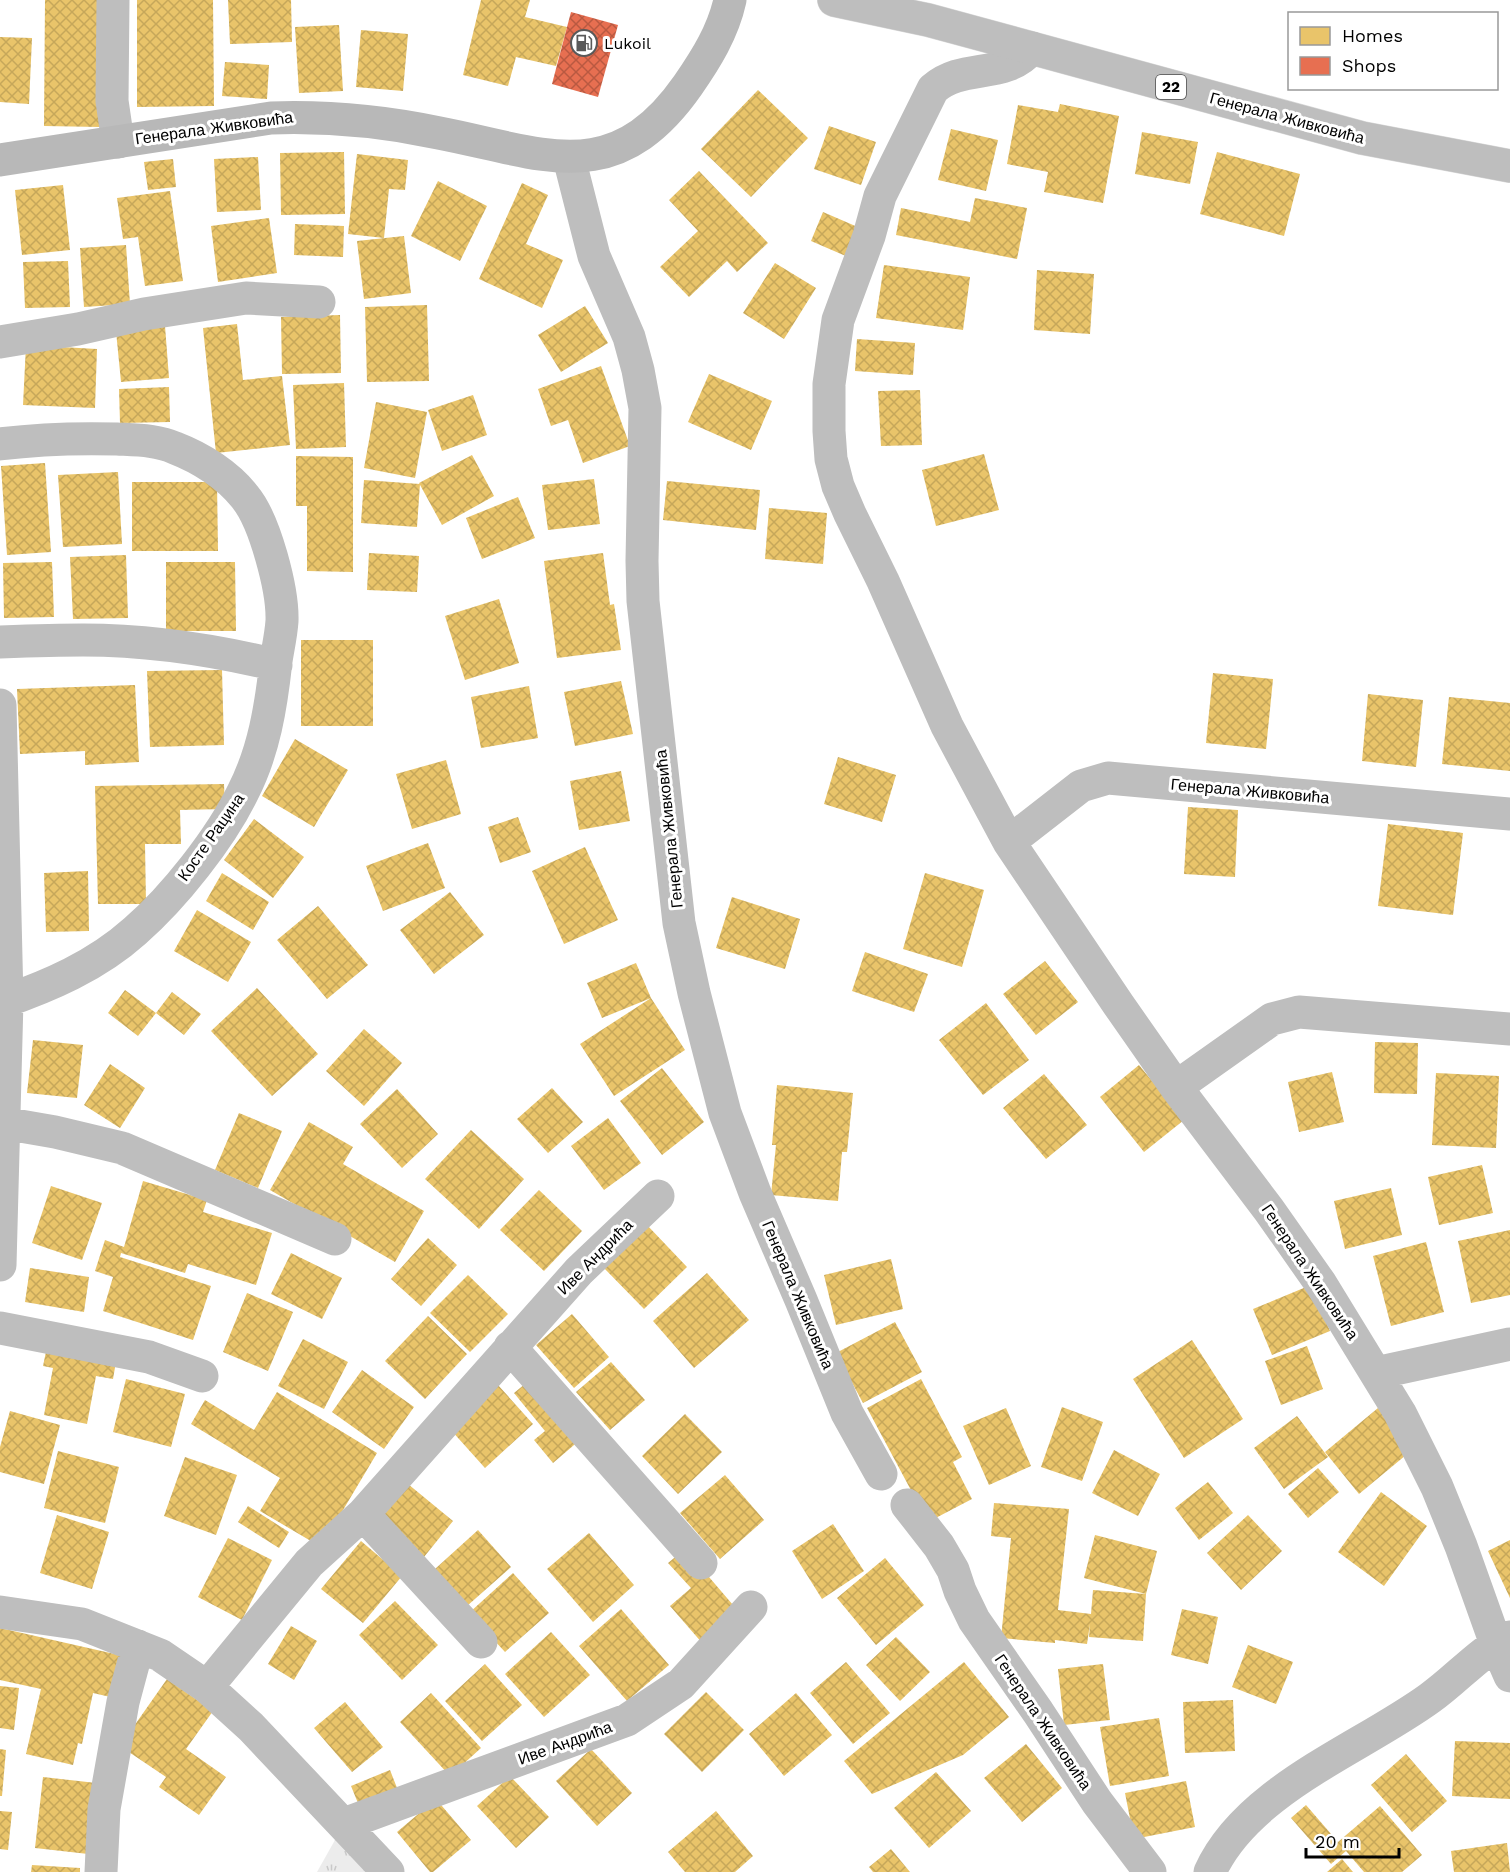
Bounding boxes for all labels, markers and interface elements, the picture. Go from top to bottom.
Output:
legend [1288,12,1498,90]
text: Homes [1342,25,1403,46]
fuel station icon: Lukoil [569,28,599,58]
place label: Lukoil [604,34,651,53]
text: Shops [1342,55,1396,76]
road number: 22 [1156,75,1186,99]
street label: Генерала Живковића [1208,88,1366,148]
street label: Генерала Живковића [134,107,294,148]
street label: Генерала Живковића [651,749,687,909]
street label: Генерала Живковића [1170,775,1330,807]
street label: Косте Рацина [174,789,248,884]
street label: Генерала Живковића [1258,1201,1362,1343]
street label: Иве Андрића [553,1215,637,1299]
street label: Генерала Живковића [758,1218,838,1372]
street label: Генерала Живковића [991,1651,1095,1793]
street label: Иве Андрића [515,1717,615,1769]
scale bar [1306,1821,1399,1859]
text: 20 m [1315,1831,1360,1852]

